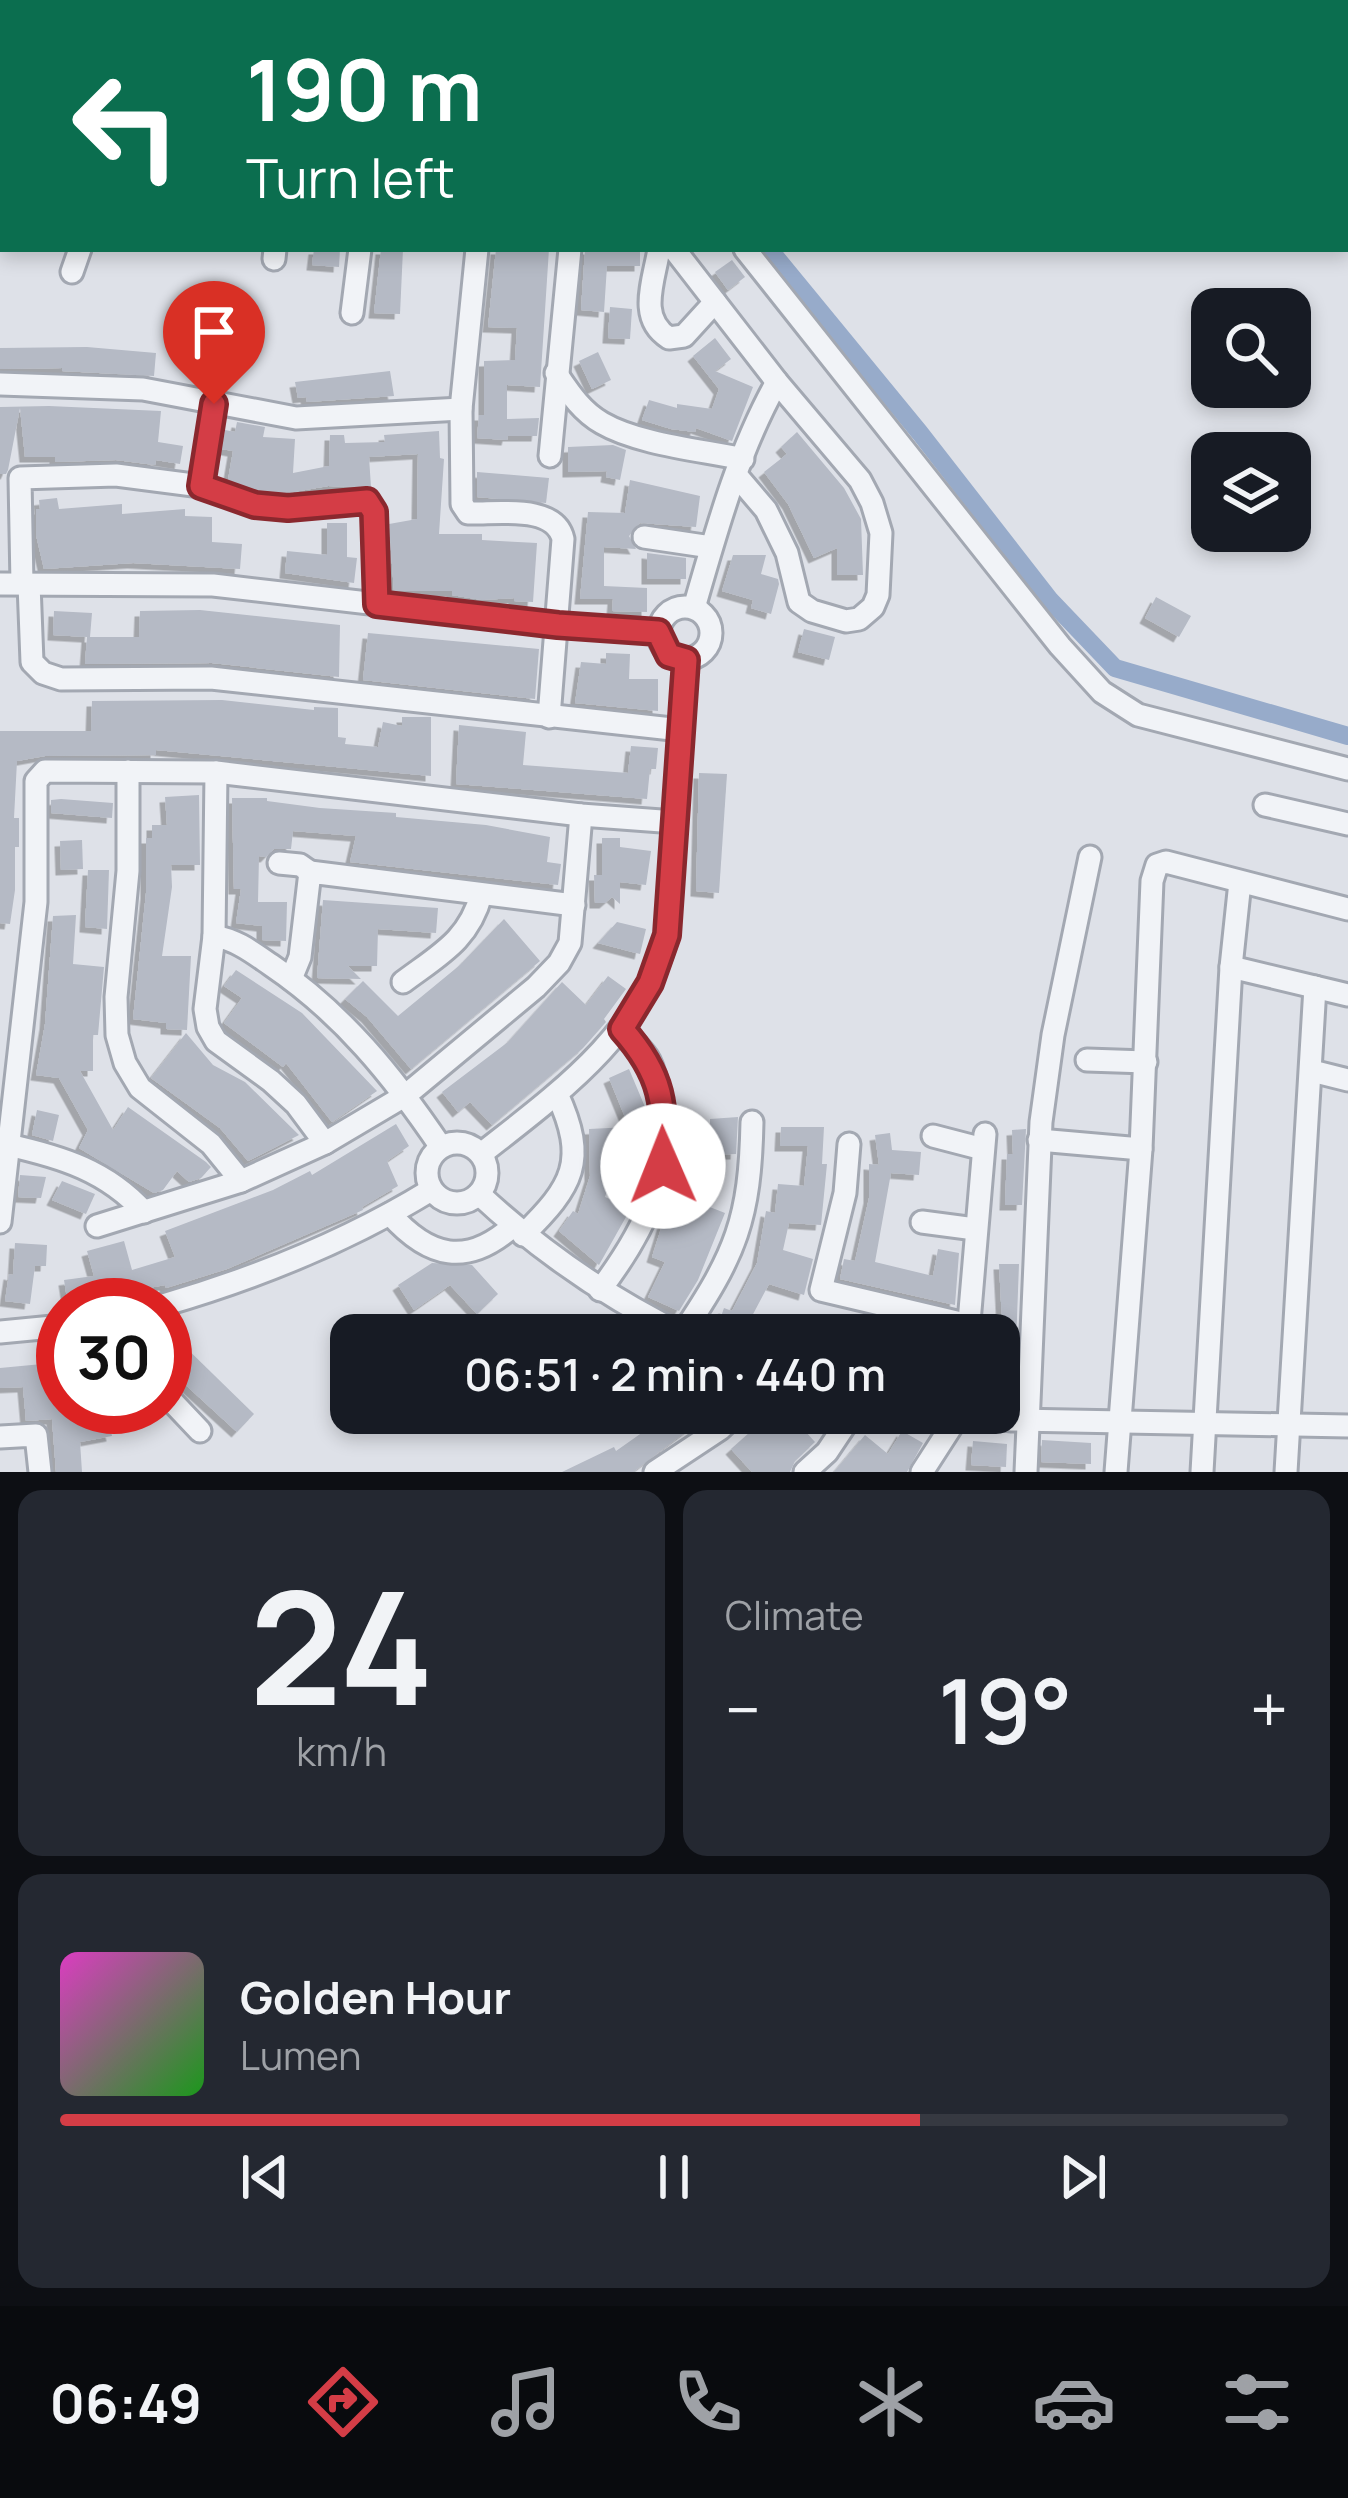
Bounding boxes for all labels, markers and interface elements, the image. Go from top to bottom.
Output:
text: 190 m [246,31,483,146]
icon: left [48,48,204,204]
text: Turn left [246,140,455,214]
pin [163,281,265,404]
map controls [1191,288,1311,552]
button: search [1191,288,1311,408]
icon: arrive [181,299,247,365]
button: layers [1191,432,1311,552]
position arrow [600,1103,726,1229]
speed limit sign: 30 [36,1278,192,1434]
text: 06:51 · 2 min · 440 m [464,1343,886,1405]
text: 24 [249,1539,434,1752]
text: Climate [725,1588,864,1642]
text: 19° [938,1648,1073,1771]
text: − [725,1664,761,1754]
text: + [1250,1664,1288,1754]
text: km/h [296,1724,387,1778]
text: Golden Hour [240,1966,511,2028]
text: Lumen [240,2028,361,2082]
icon: previous [232,2144,298,2210]
icon: pause [641,2144,707,2210]
icon: next [1050,2144,1116,2210]
icon: directions [301,2360,385,2444]
icon: music [484,2360,568,2444]
icon: phone [666,2360,750,2444]
icon: climate [849,2360,933,2444]
icon: car [1032,2360,1116,2444]
icon: filters [1215,2360,1299,2444]
text: 06:49 [49,2365,202,2439]

